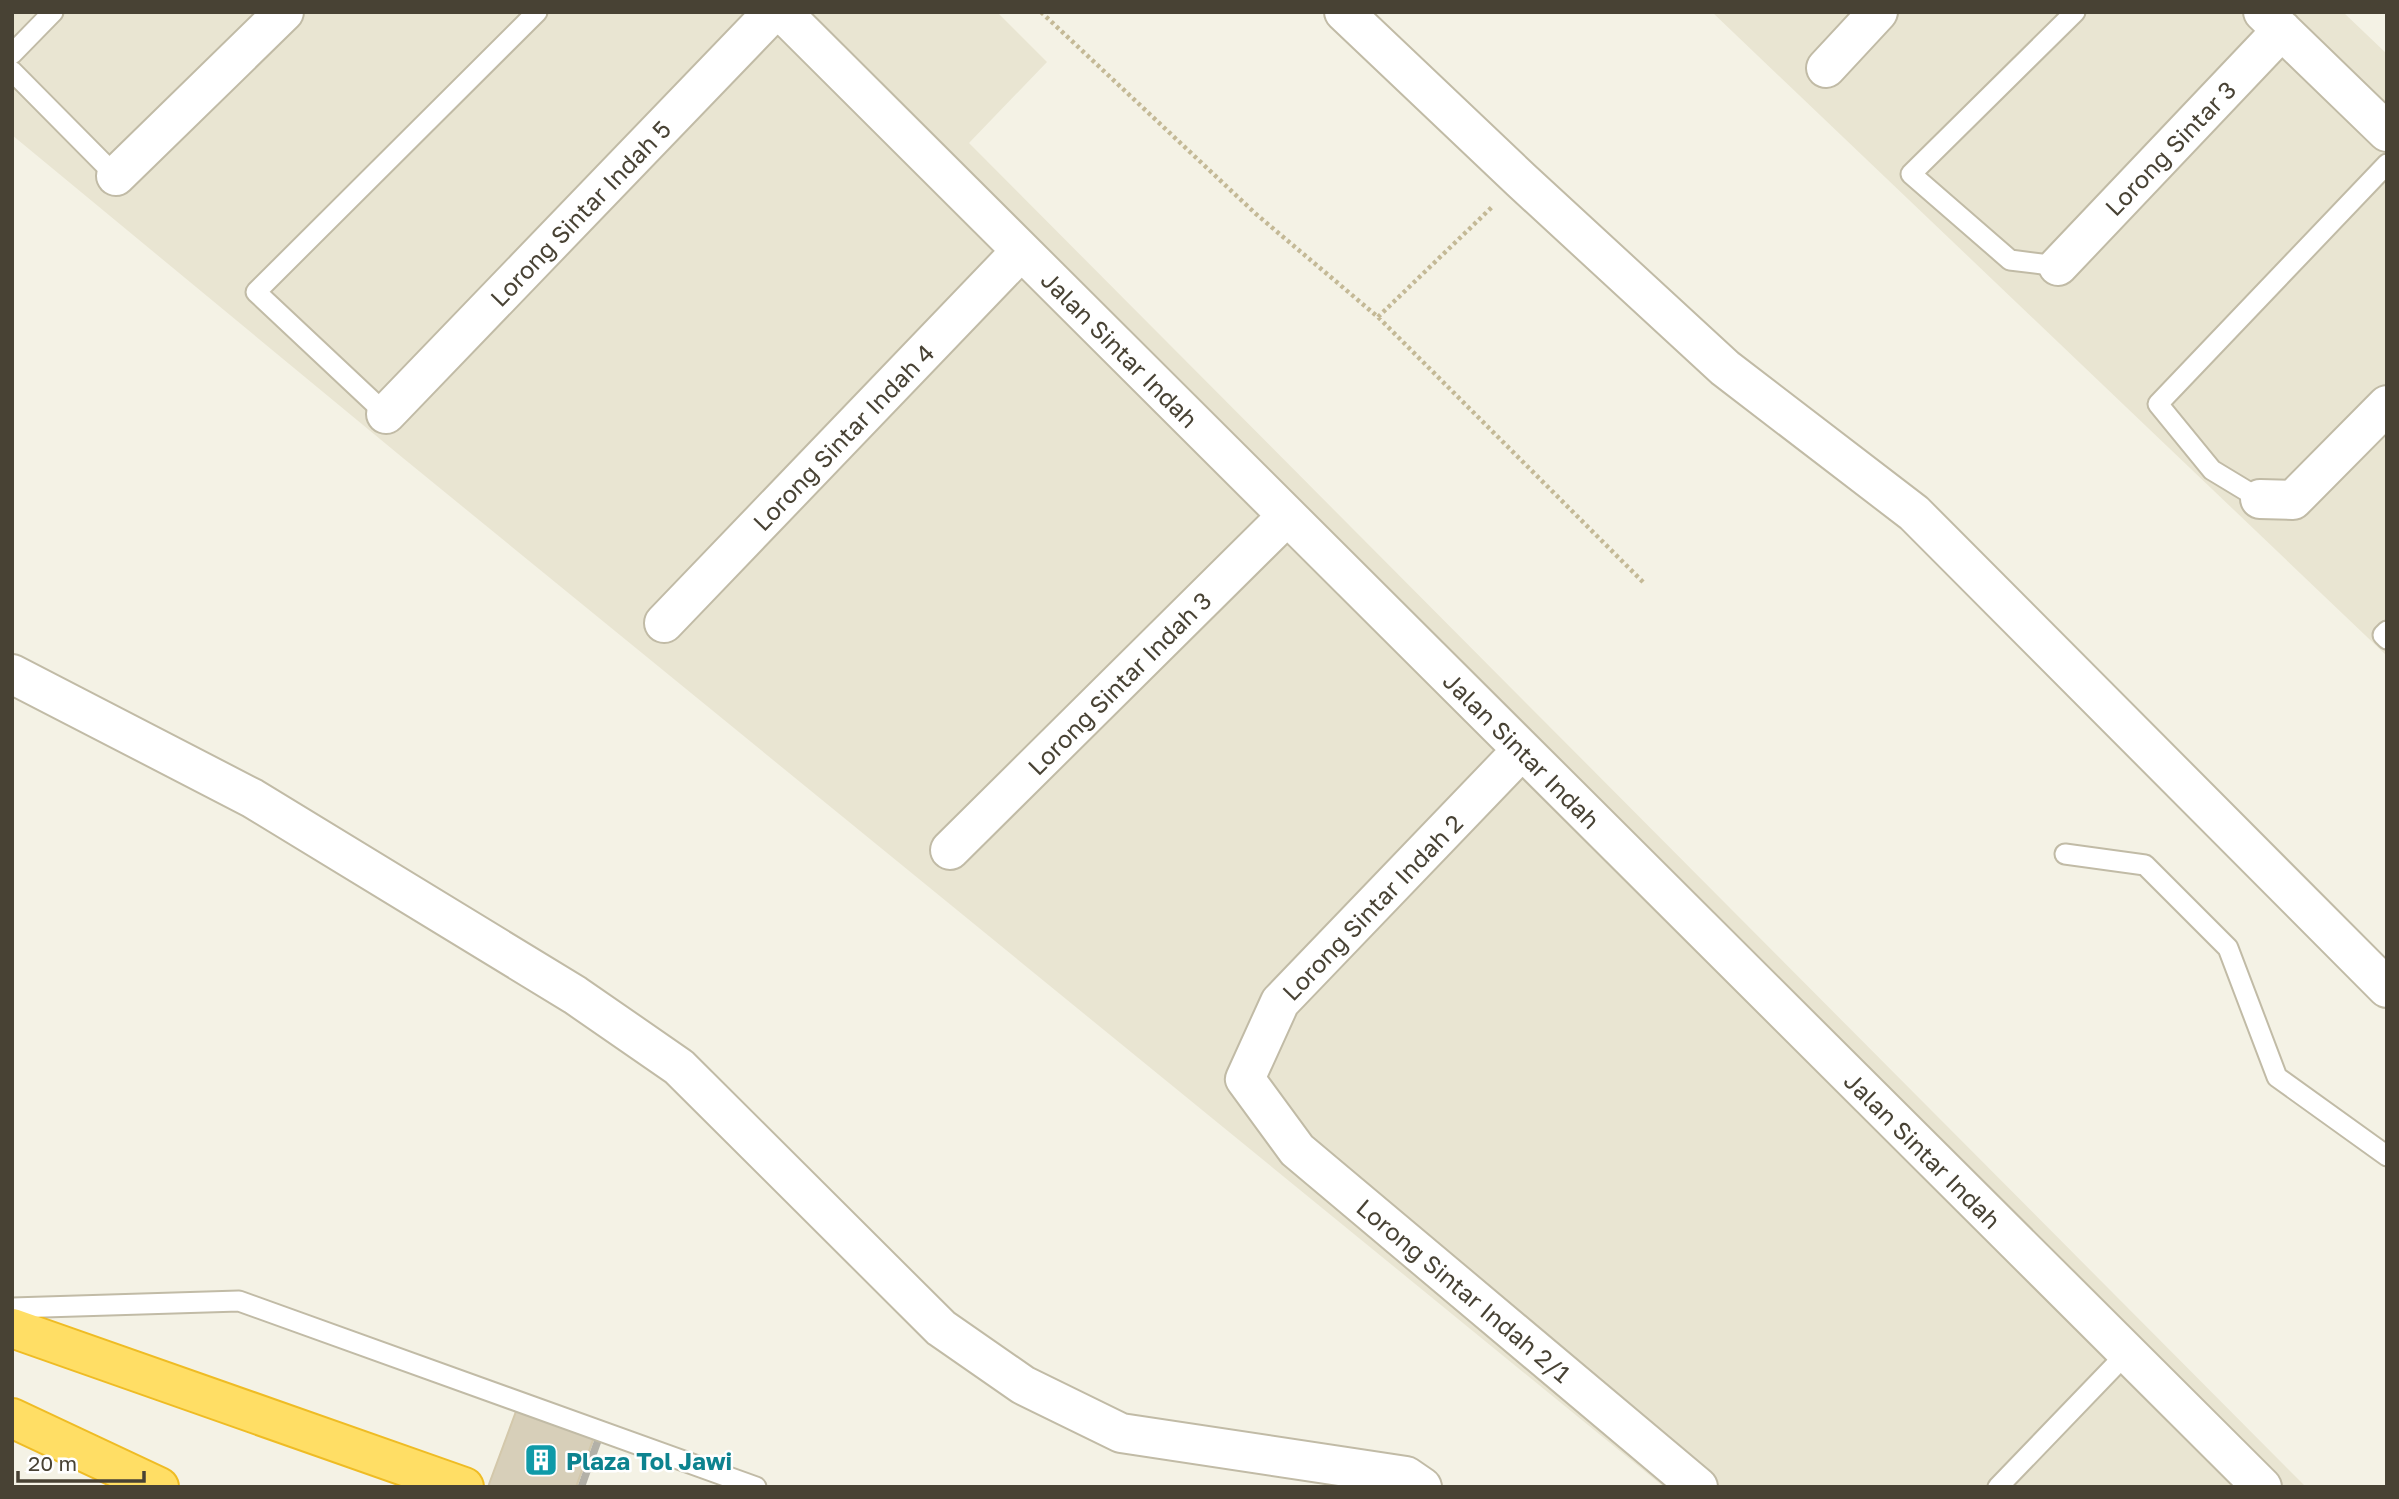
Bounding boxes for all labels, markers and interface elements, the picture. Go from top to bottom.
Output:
street label: Lorong Sintar 3 [2099,75,2241,221]
street label: Lorong Sintar Indah 5 [484,114,676,312]
street label: Jalan Sintar Indah [1036,265,1204,433]
street label: Lorong Sintar Indah 4 [747,338,939,536]
street label: Lorong Sintar Indah 3 [1021,585,1217,781]
street label: Jalan Sintar Indah [1438,666,1606,834]
street label: Lorong Sintar Indah 2 [1276,808,1468,1006]
street label: Jalan Sintar Indah [1839,1066,2007,1234]
street label: Lorong Sintar Indah 2/1 [1351,1192,1577,1388]
scale bar [18,1440,144,1484]
building icon: Plaza Tol Jawi [522,1441,560,1479]
place label: Plaza Tol Jawi [566,1446,732,1475]
text: 20 m [28,1450,77,1476]

